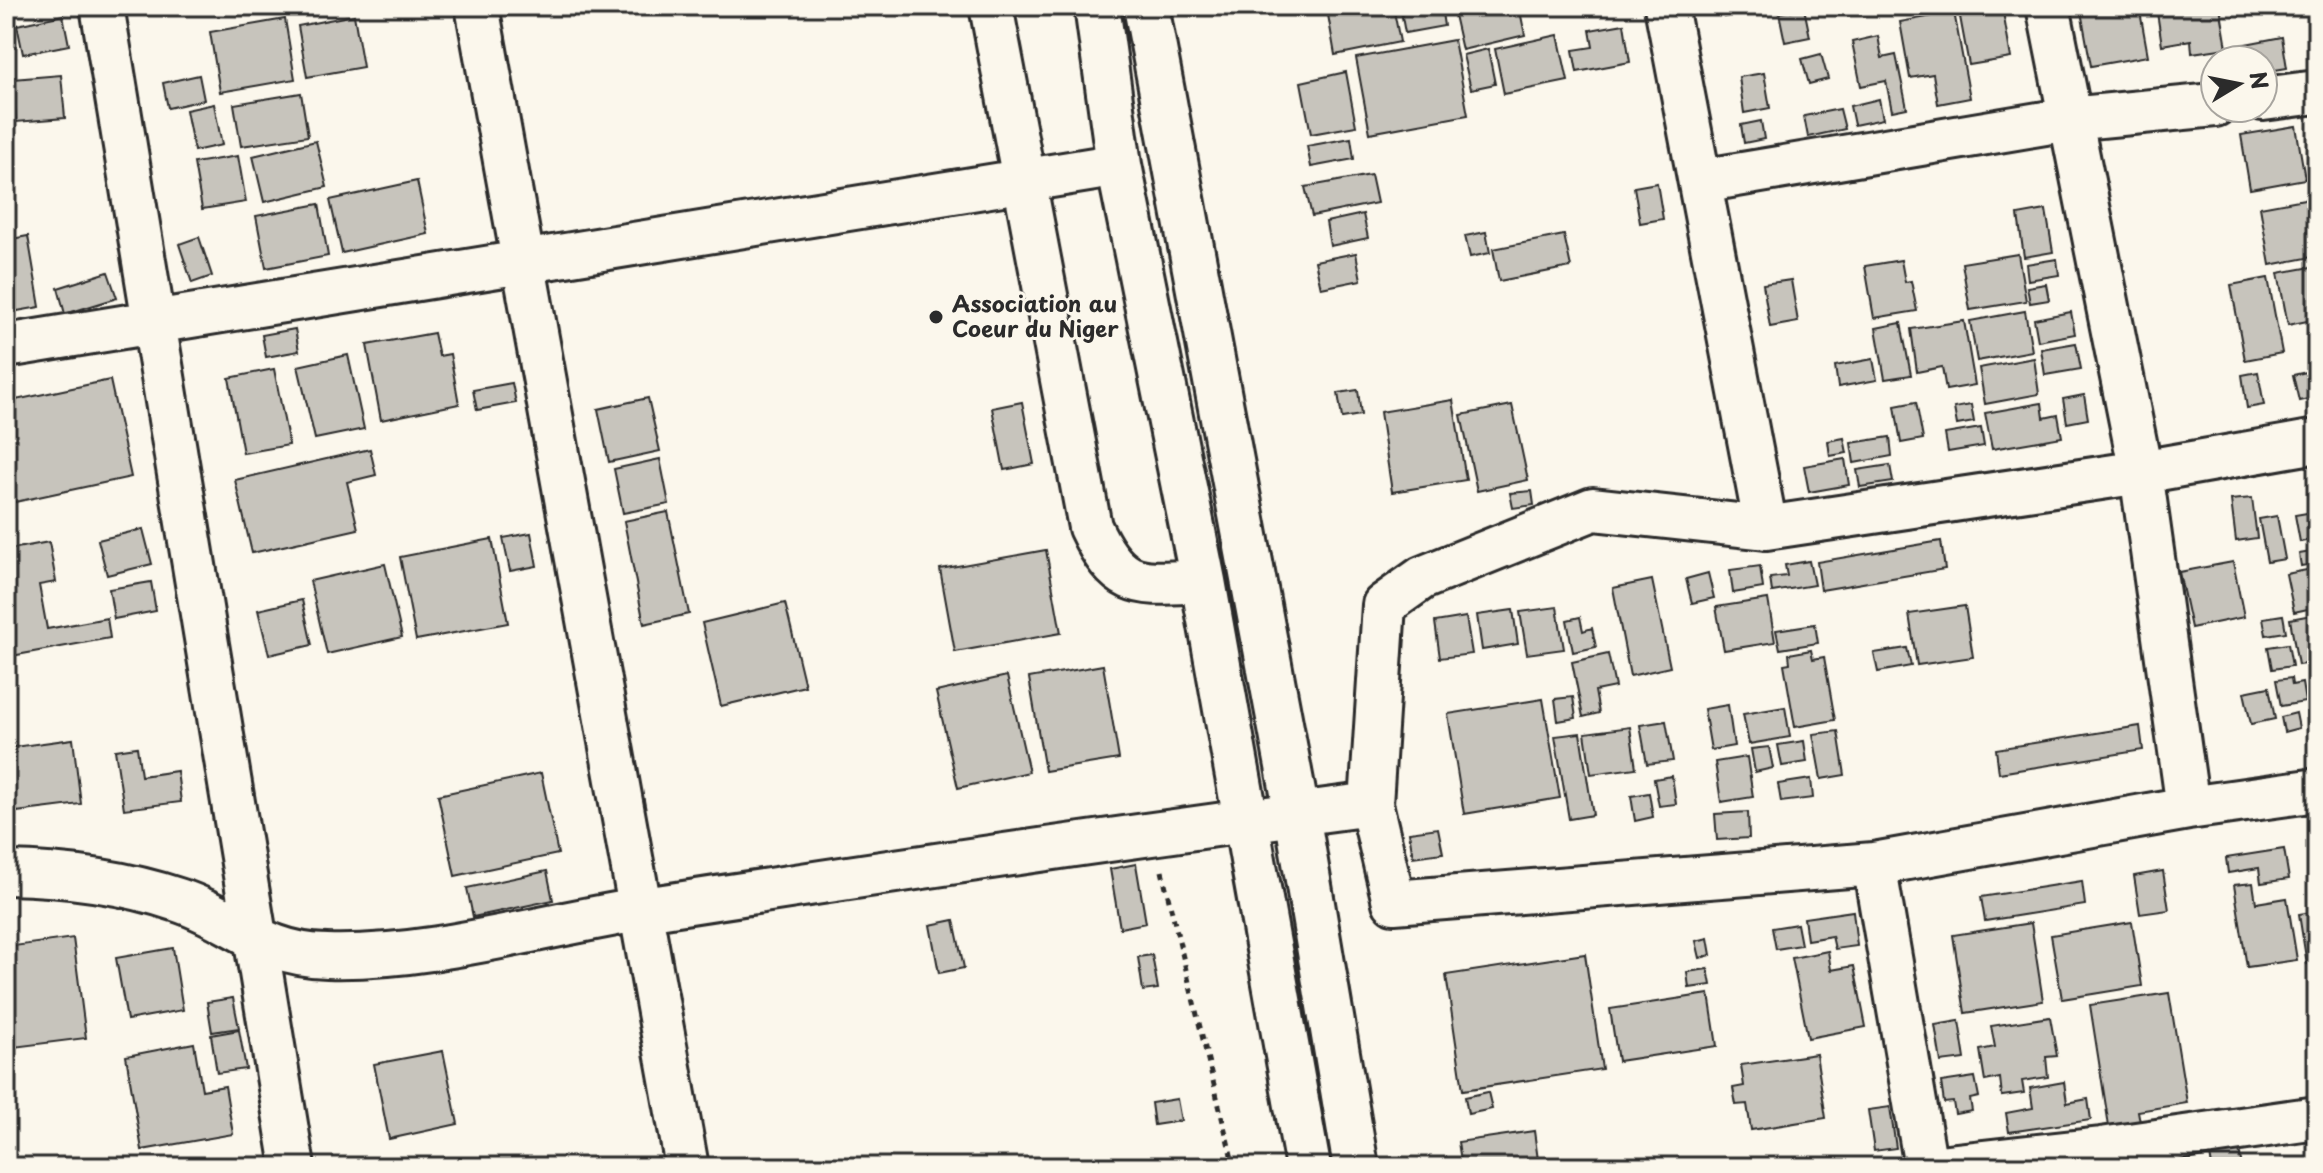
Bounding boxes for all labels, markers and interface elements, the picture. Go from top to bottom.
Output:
north arrow [2199,44,2279,124]
text: N [2242,69,2278,92]
place label: Association au Coeur du Niger [952,286,1119,344]
marker: Association au Coeur du Niger [927,308,945,326]

